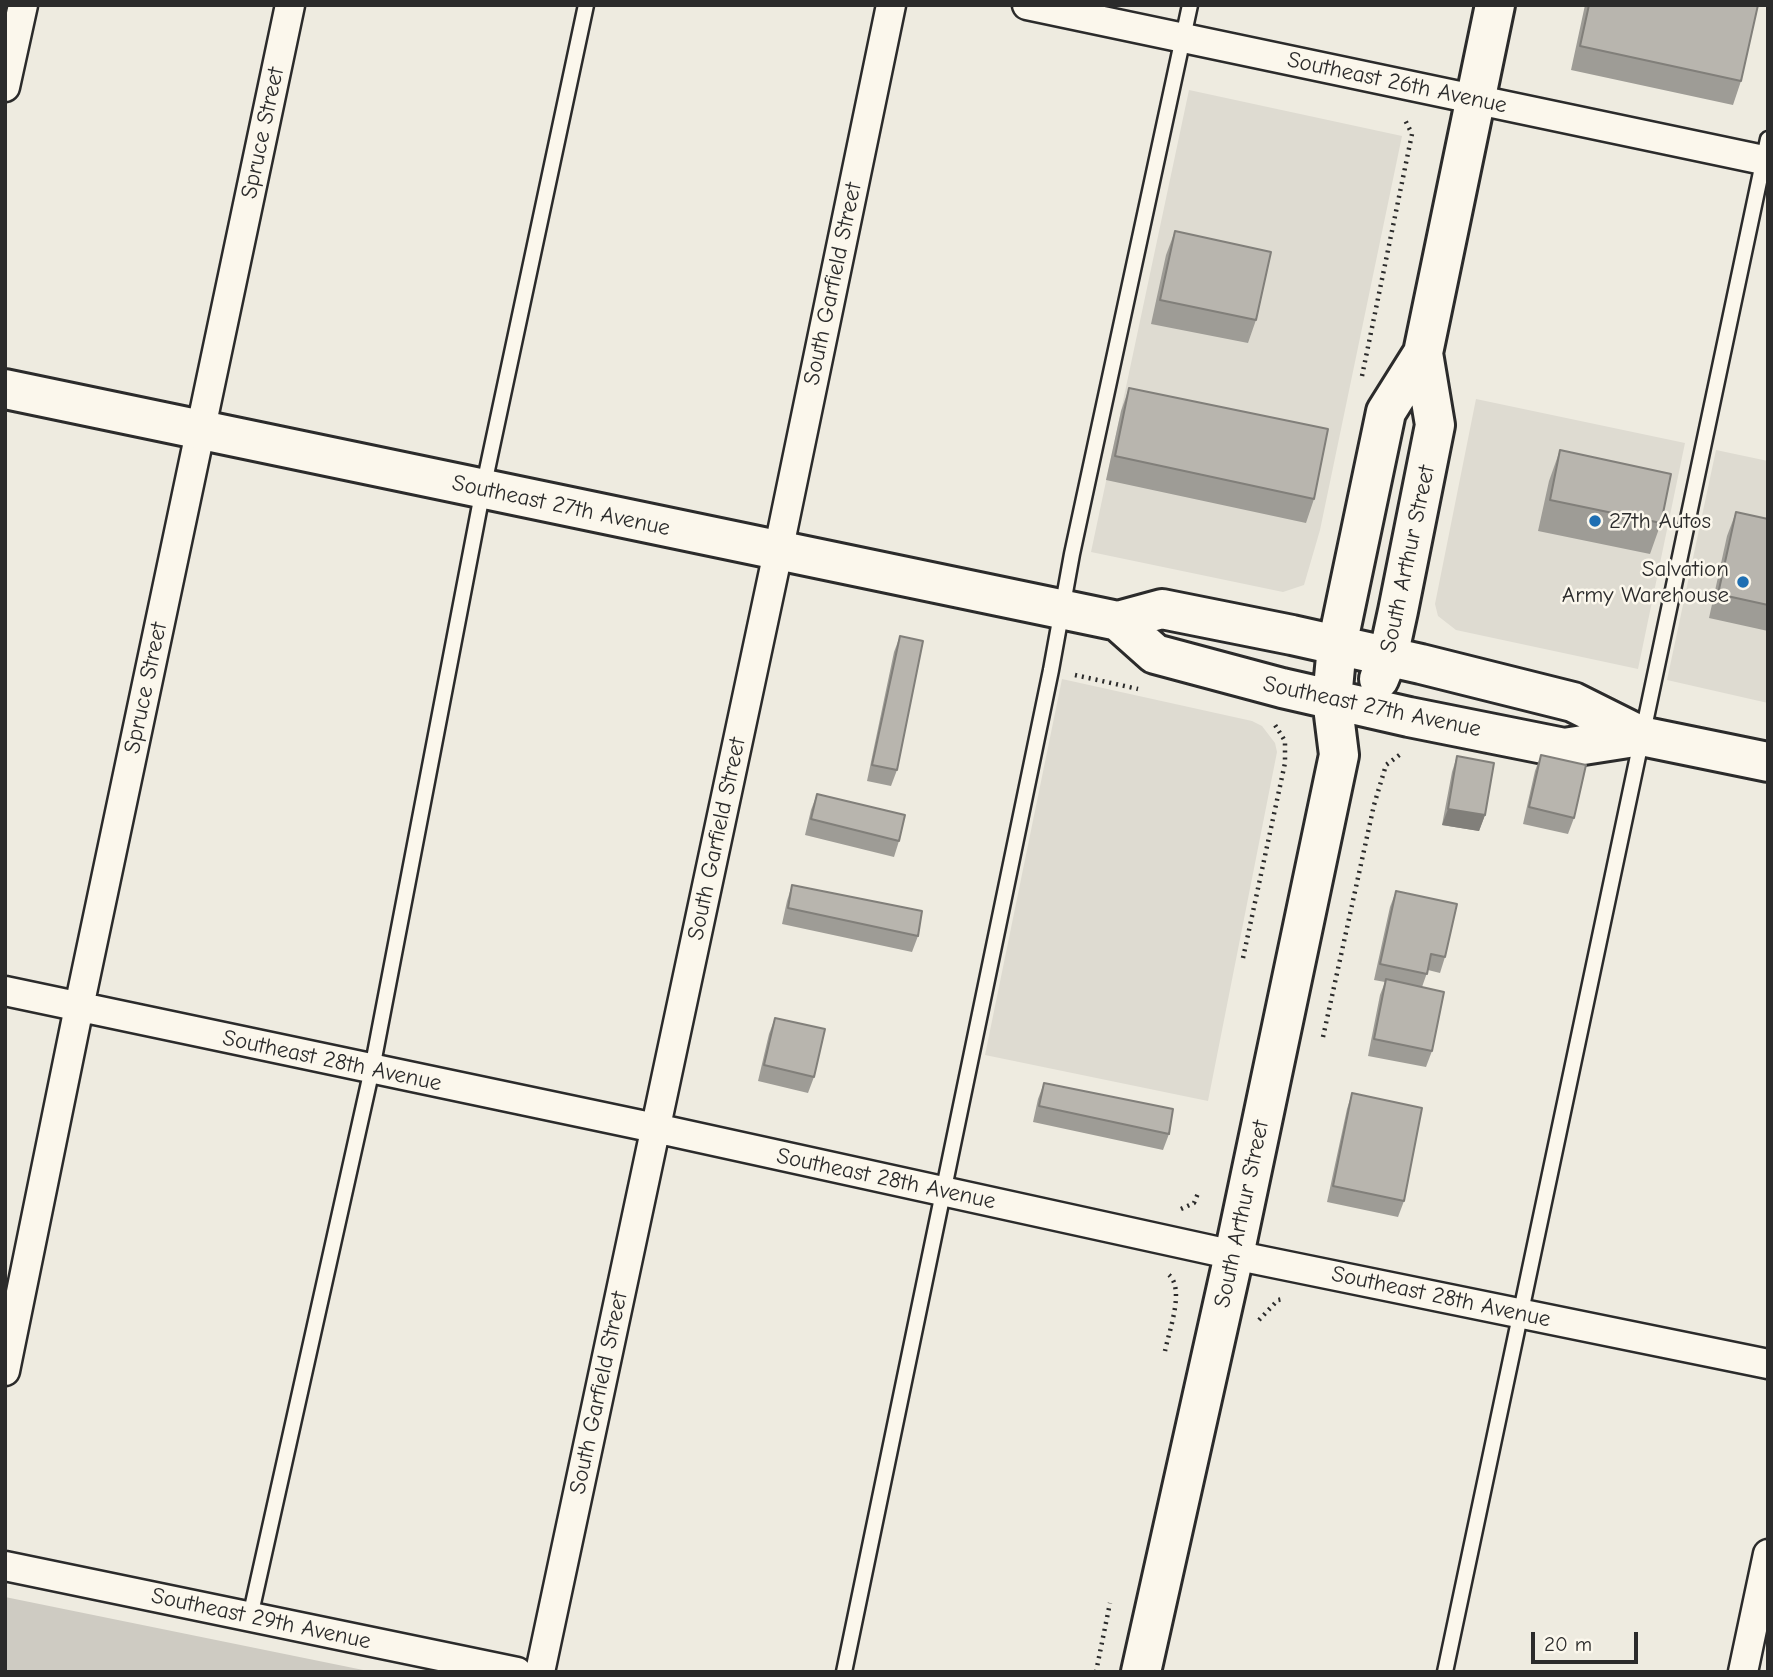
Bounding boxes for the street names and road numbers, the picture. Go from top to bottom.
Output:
street label: Southeast 26th Avenue [1285,46,1509,120]
street label: Spruce Street [236,65,290,201]
street label: South Garfield Street [798,180,868,388]
street label: South Arthur Street [1375,463,1441,655]
street label: Southeast 27th Avenue [449,469,673,543]
street label: Spruce Street [119,620,173,756]
street label: Southeast 27th Avenue [1260,670,1484,744]
street label: South Garfield Street [682,735,752,943]
street label: Southeast 28th Avenue [220,1024,444,1098]
street label: South Arthur Street [1209,1118,1275,1310]
street label: Southeast 28th Avenue [774,1142,998,1216]
street label: Southeast 28th Avenue [1329,1260,1553,1334]
street label: South Garfield Street [564,1289,634,1497]
street label: Southeast 29th Avenue [149,1582,373,1656]

